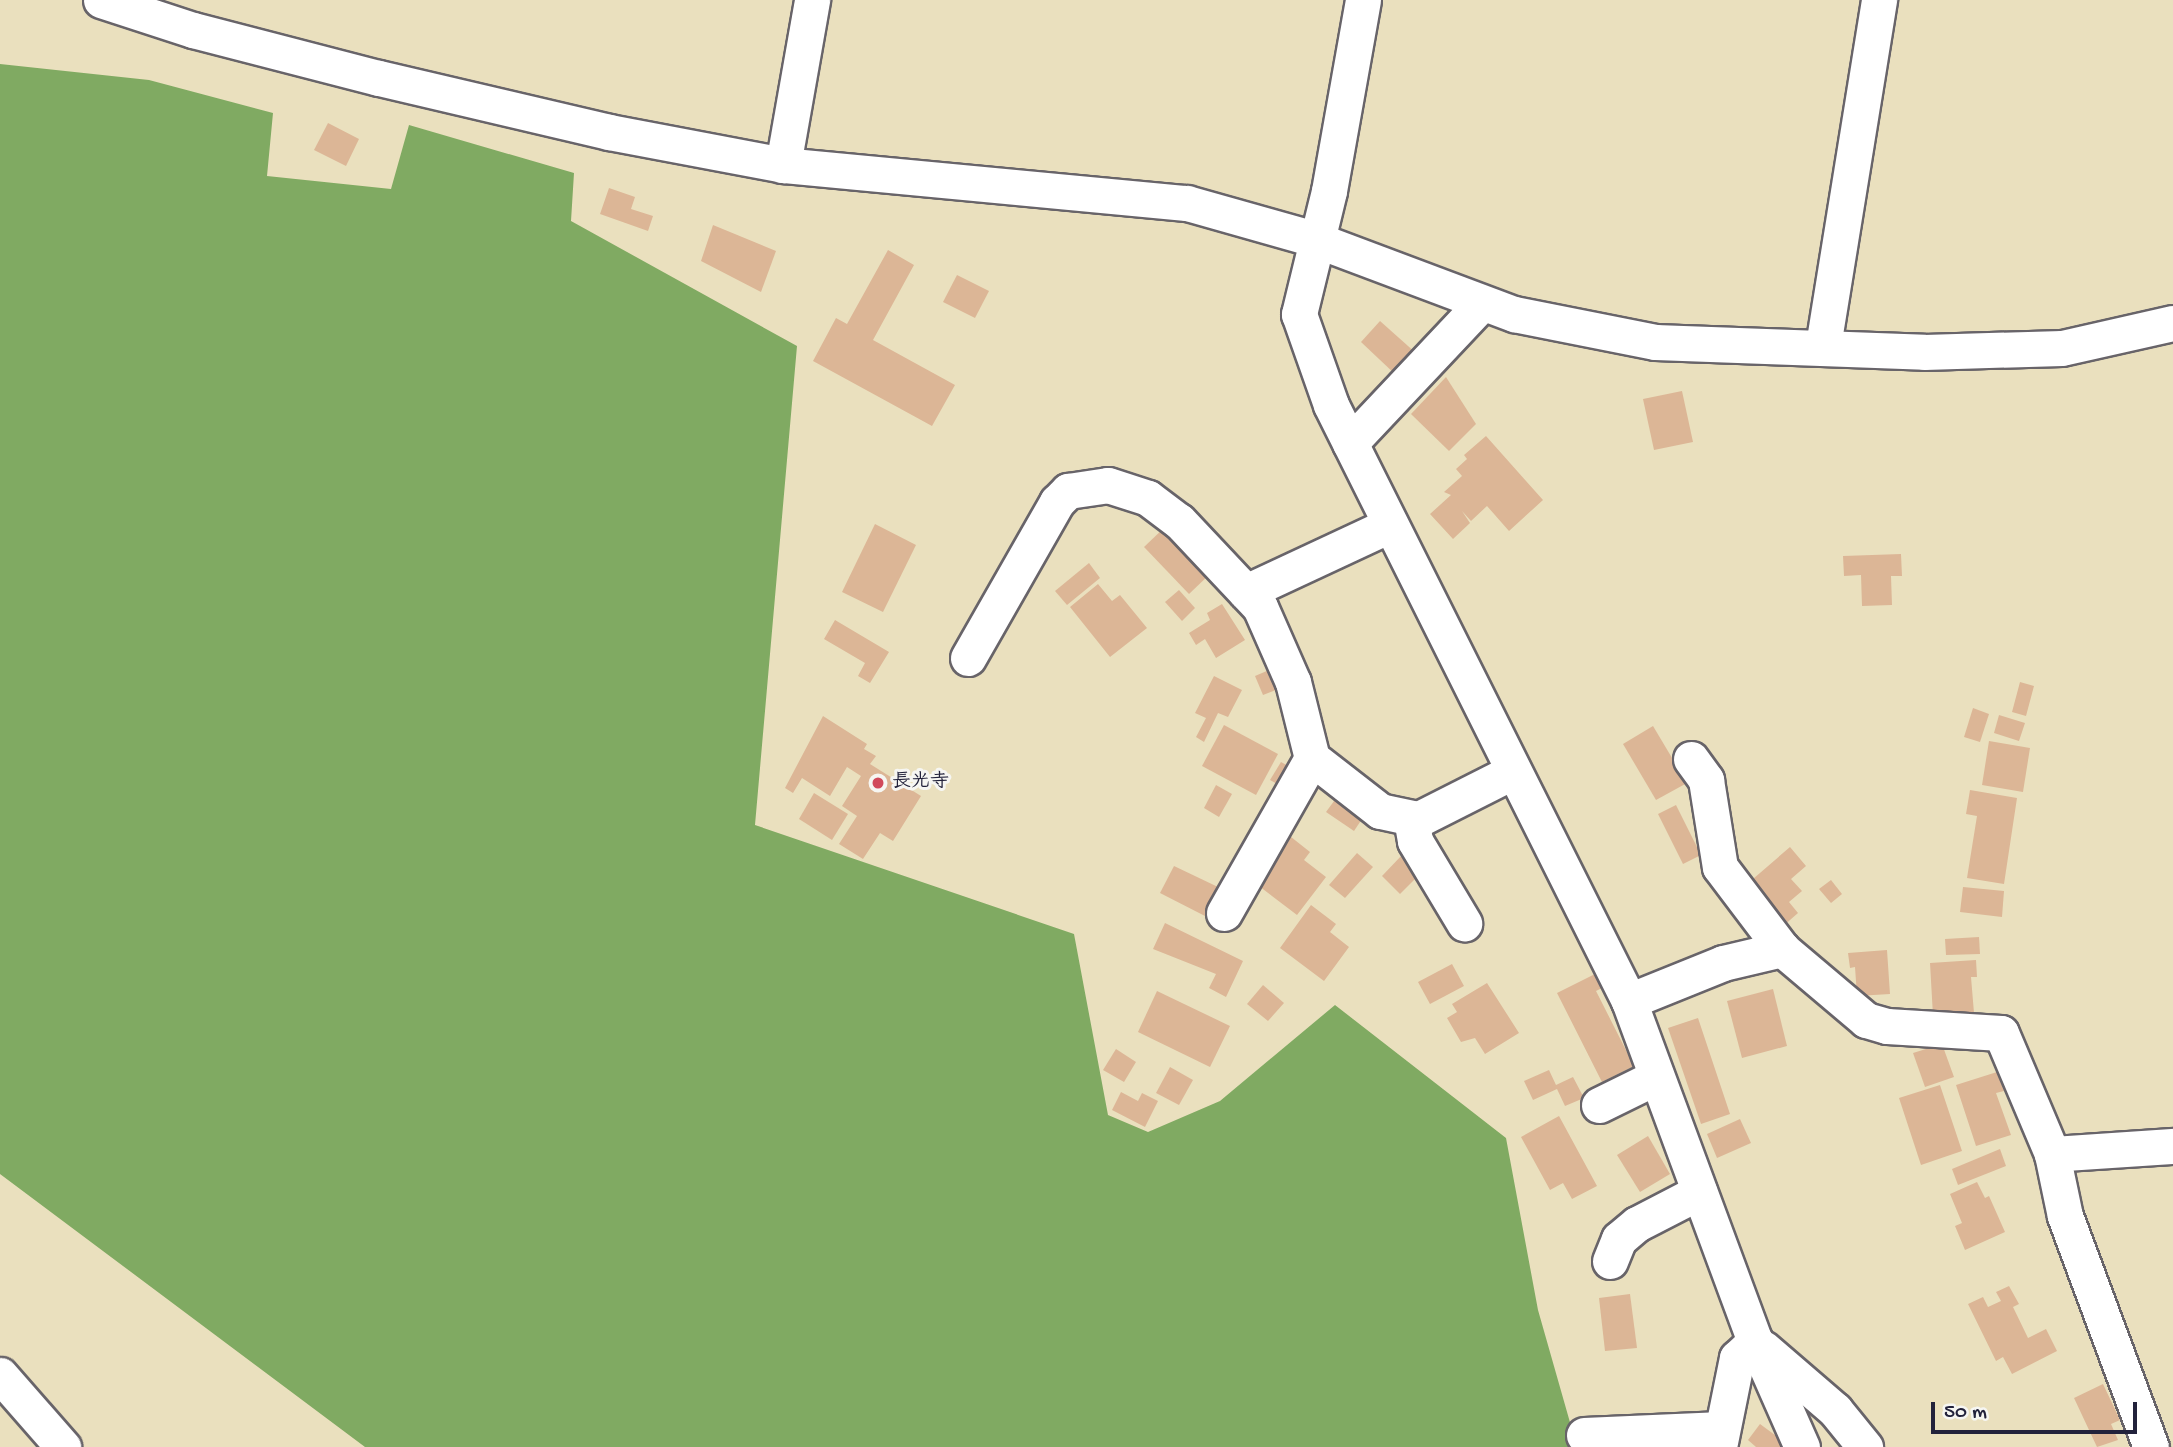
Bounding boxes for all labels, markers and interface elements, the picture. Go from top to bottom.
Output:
place label: 長光寺 [892,772,949,794]
marker: 長光寺 [870,775,886,791]
scale bar [1935,1388,2142,1432]
text: 50 m [1944,1401,1987,1426]

